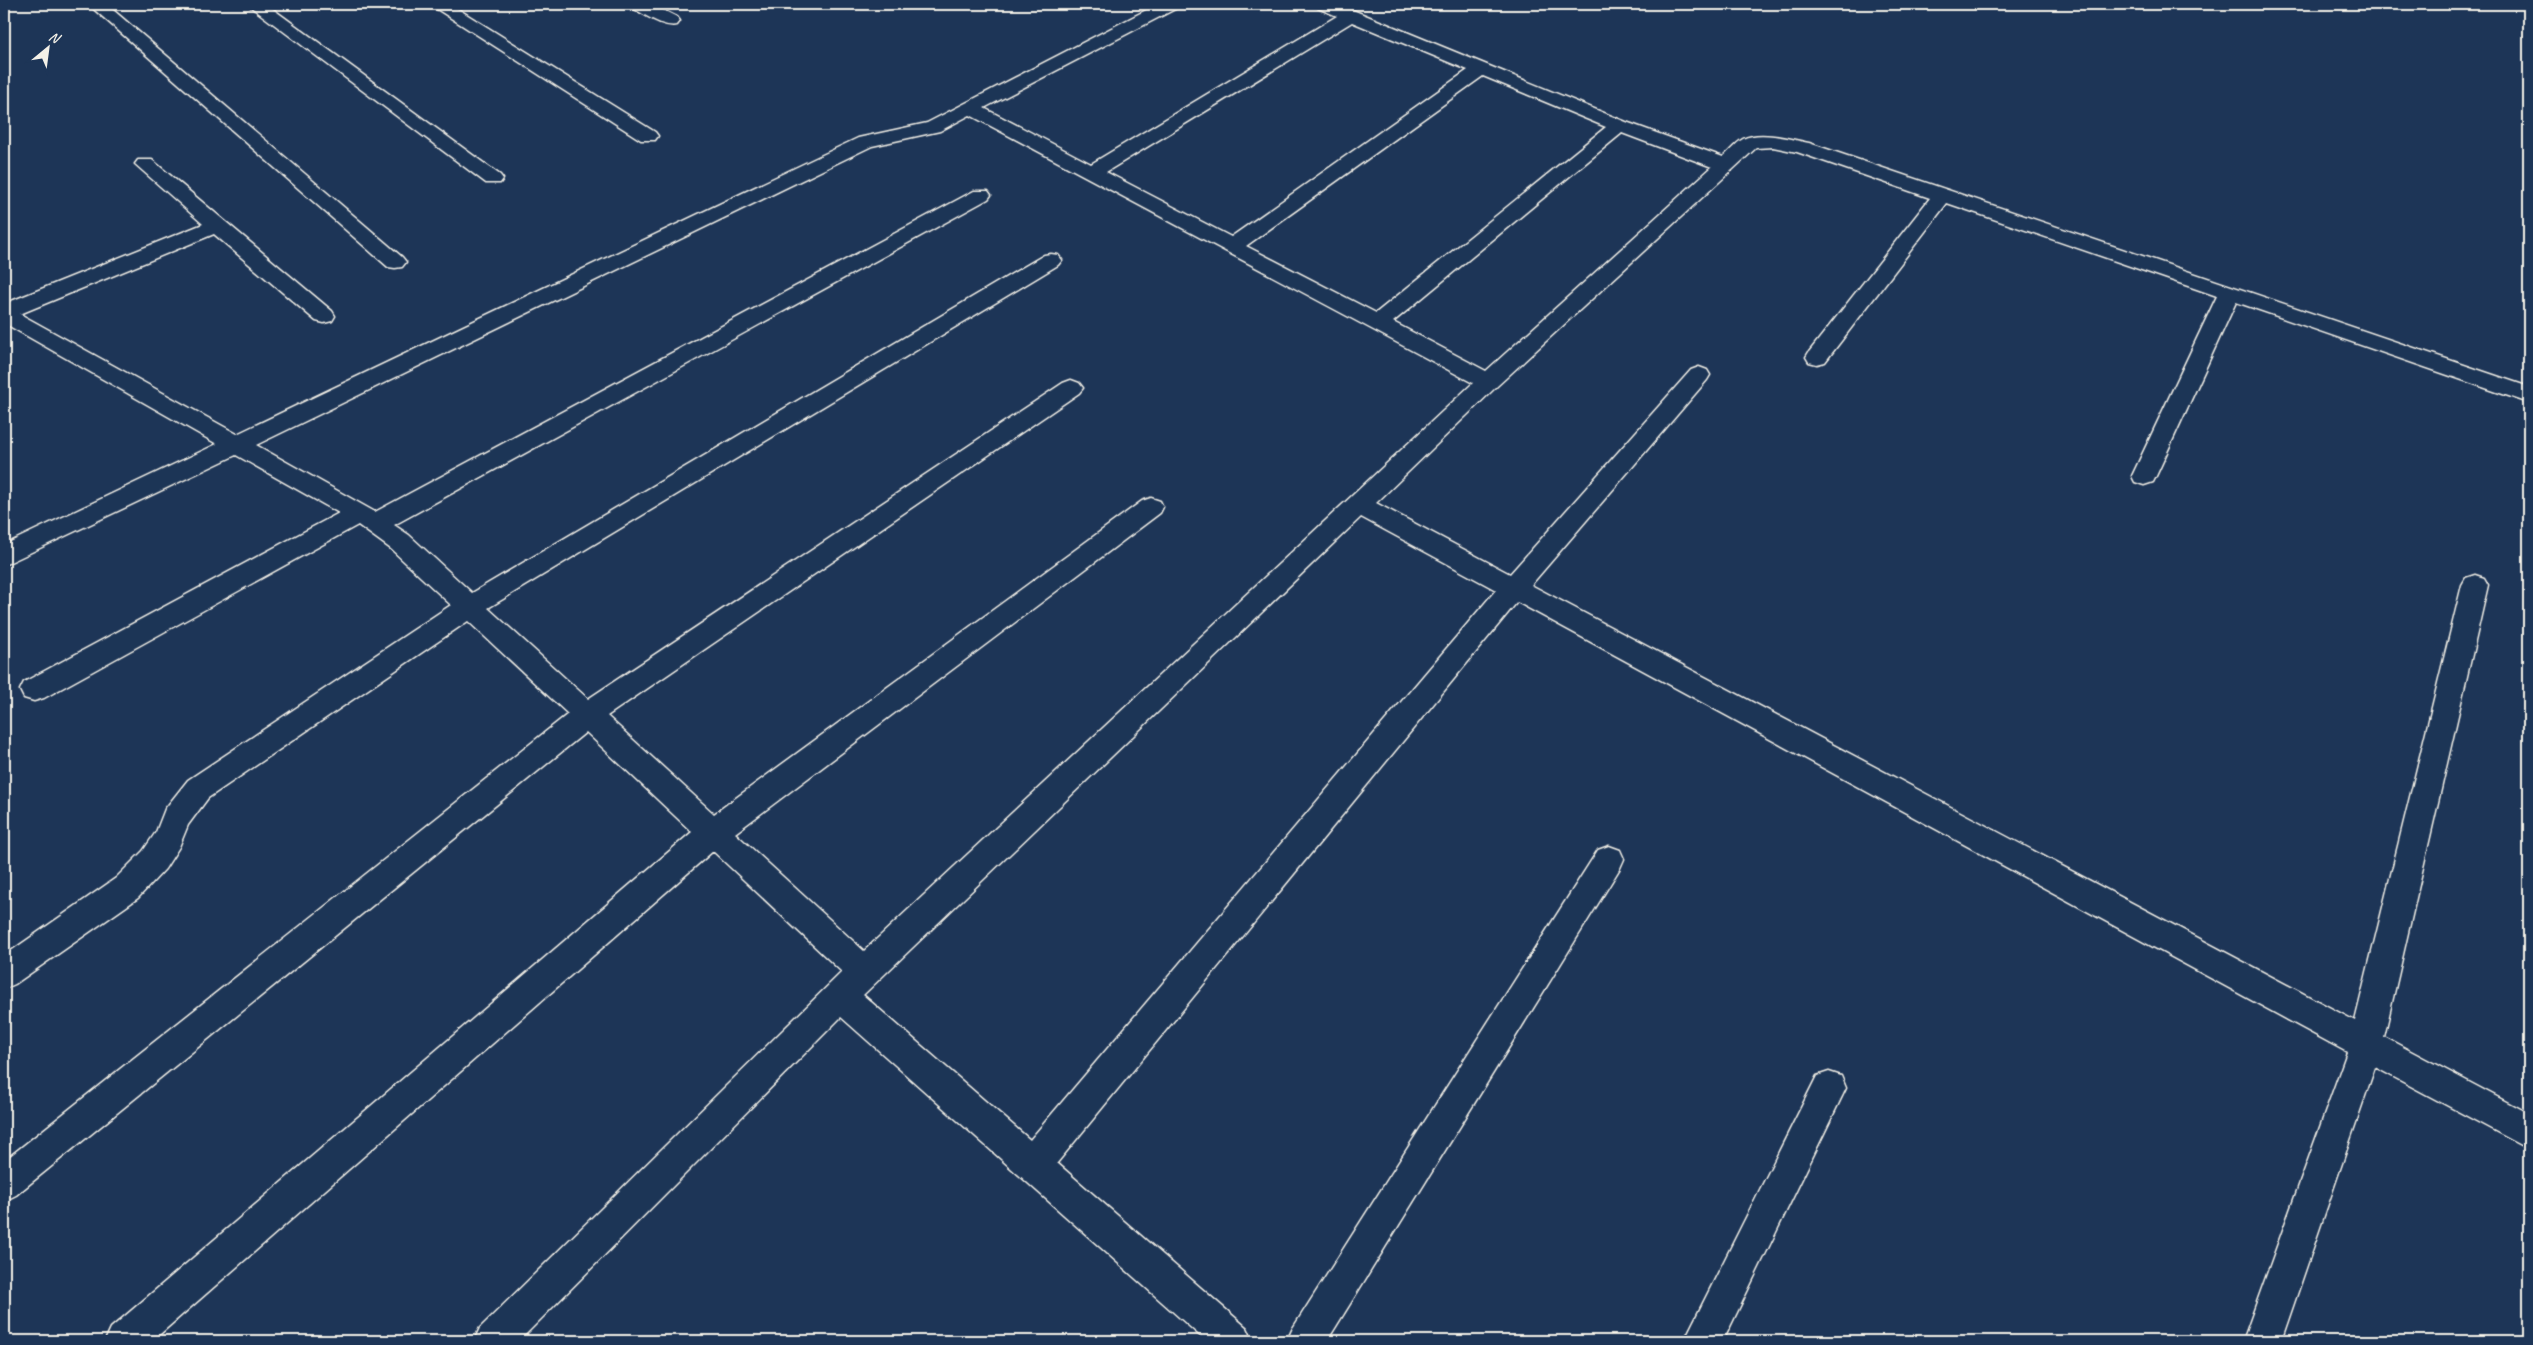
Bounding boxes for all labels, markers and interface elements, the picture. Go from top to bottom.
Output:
north arrow [22,22,72,72]
text: N [46,28,64,48]

